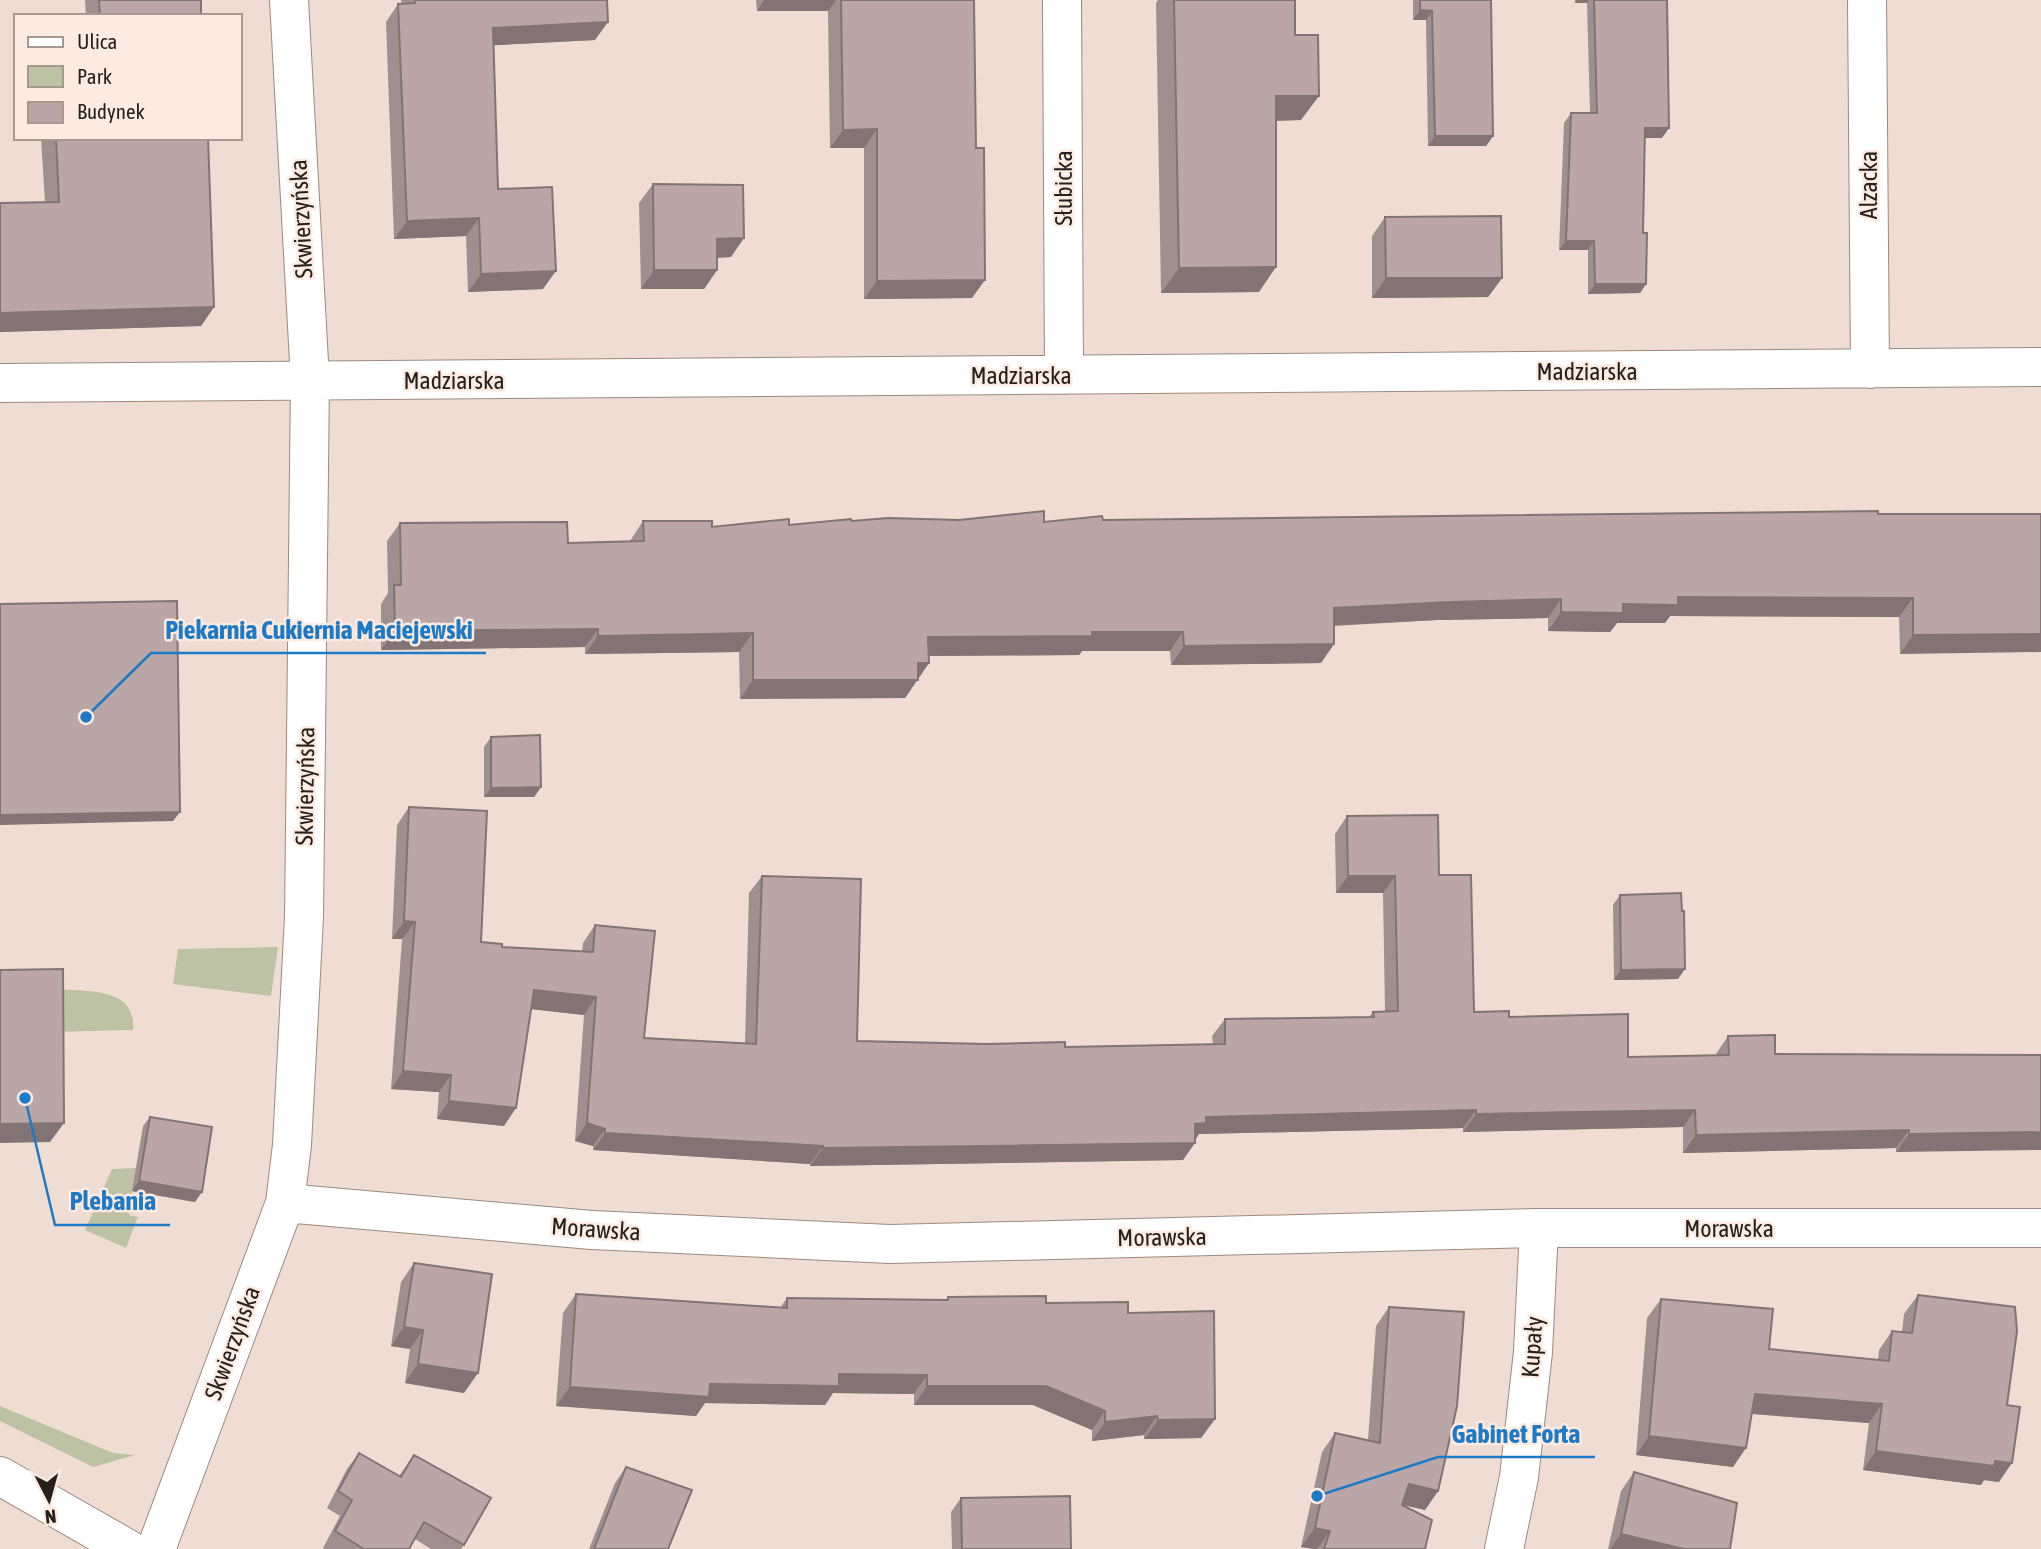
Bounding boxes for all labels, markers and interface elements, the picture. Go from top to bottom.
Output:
legend [14,14,242,140]
text: Ulica [77,29,117,53]
text: Park [77,64,112,88]
text: Budynek [77,99,145,123]
street label: Słubicka [1050,150,1077,226]
street label: Alzacka [1855,151,1882,219]
street label: Skwierzyńska [284,159,318,279]
street label: Madziarska [1536,358,1638,385]
street label: Madziarska [970,362,1072,389]
street label: Madziarska [403,367,505,394]
callout: Piekarnia Cukiernia Maciejewski [151,606,486,653]
text: Piekarnia Cukiernia Maciejewski [165,615,473,645]
street label: Skwierzyńska [290,726,320,846]
callout: Plebania [55,1178,170,1225]
text: Plebania [70,1186,156,1216]
street label: Morawska [550,1212,642,1246]
street label: Morawska [1684,1215,1774,1242]
street label: Morawska [1117,1223,1207,1251]
street label: Skwierzyńska [199,1283,265,1403]
street label: Kupały [1516,1315,1548,1379]
callout: Gabinet Forta [1438,1410,1595,1457]
text: Gabinet Forta [1452,1419,1580,1449]
north arrow [14,1465,84,1535]
text: N [44,1505,58,1528]

